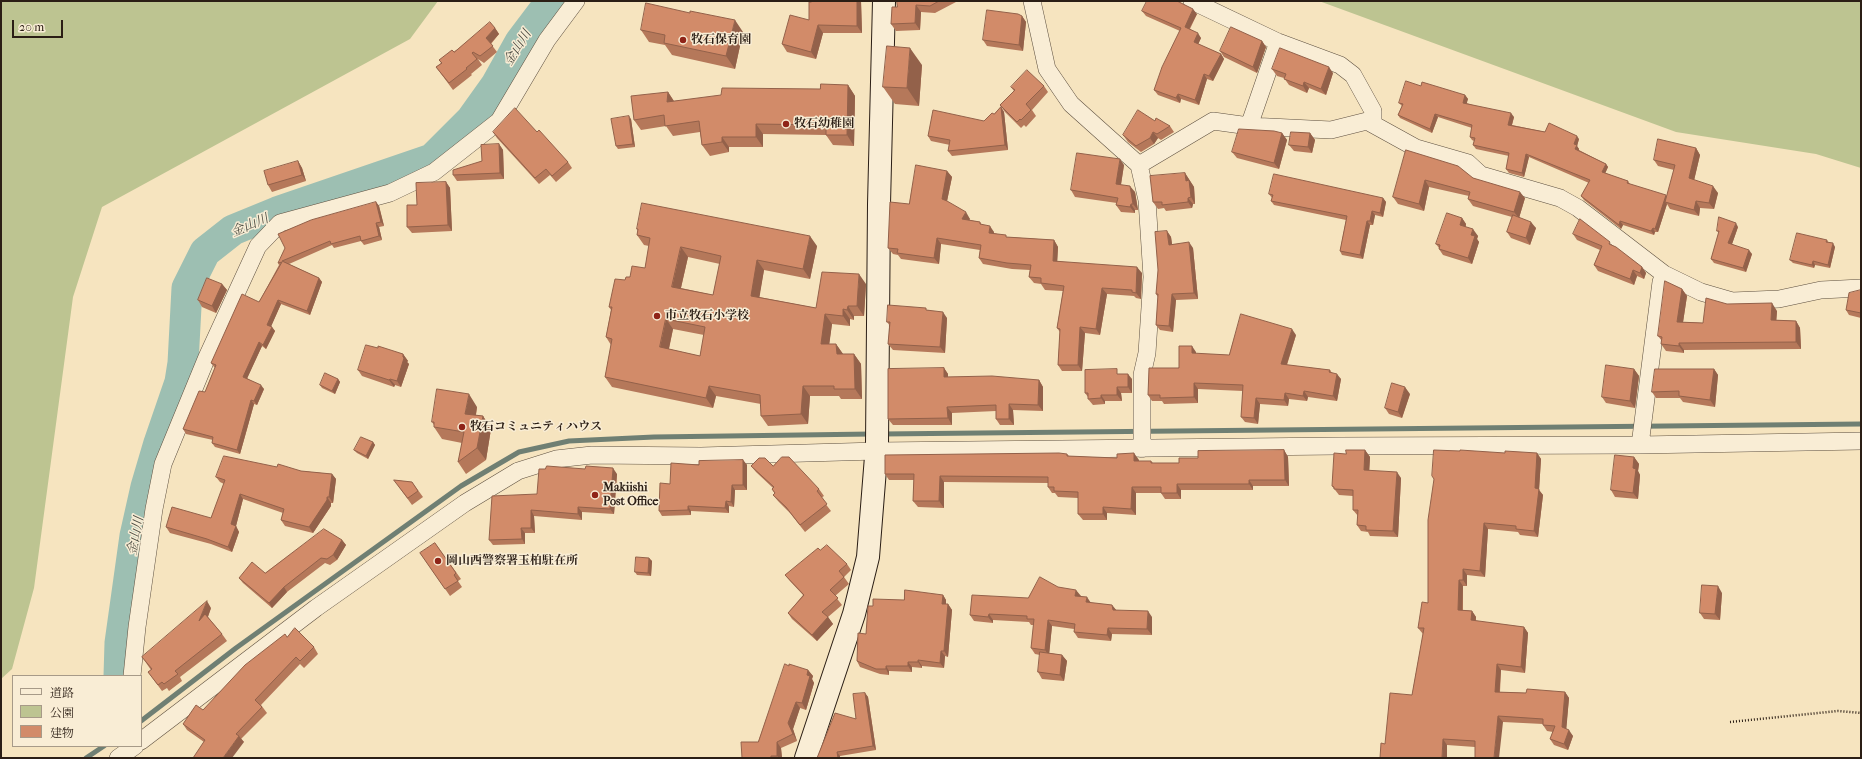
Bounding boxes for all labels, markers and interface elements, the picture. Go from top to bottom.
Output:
scale bar [14,12,65,38]
text: 20 m [19,20,44,34]
water label: 金山川 [501,27,535,69]
place label: 牧石保育園 [691,33,751,47]
marker: 牧石保育園 [678,35,688,45]
place label: 牧石幼稚園 [794,117,854,131]
marker: 牧石幼稚園 [781,119,791,129]
water label: 金山川 [229,211,271,241]
place label: 市立牧石小学校 [665,309,749,323]
marker: 市立牧石小学校 [652,311,662,321]
place label: 牧石コミュニティハウス [470,420,602,434]
marker: 牧石コミュニティハウス [457,422,467,432]
place label: Makiishi Post Office [603,481,659,509]
marker: Makiishi Post Office [590,490,600,500]
water label: 金山川 [125,515,147,557]
place label: 岡山西警察署玉柏駐在所 [446,554,578,568]
marker: 岡山西警察署玉柏駐在所 [433,556,443,566]
legend [12,675,142,747]
text: 道路 [50,686,74,700]
text: 公園 [50,706,74,720]
text: 建物 [50,726,74,740]

